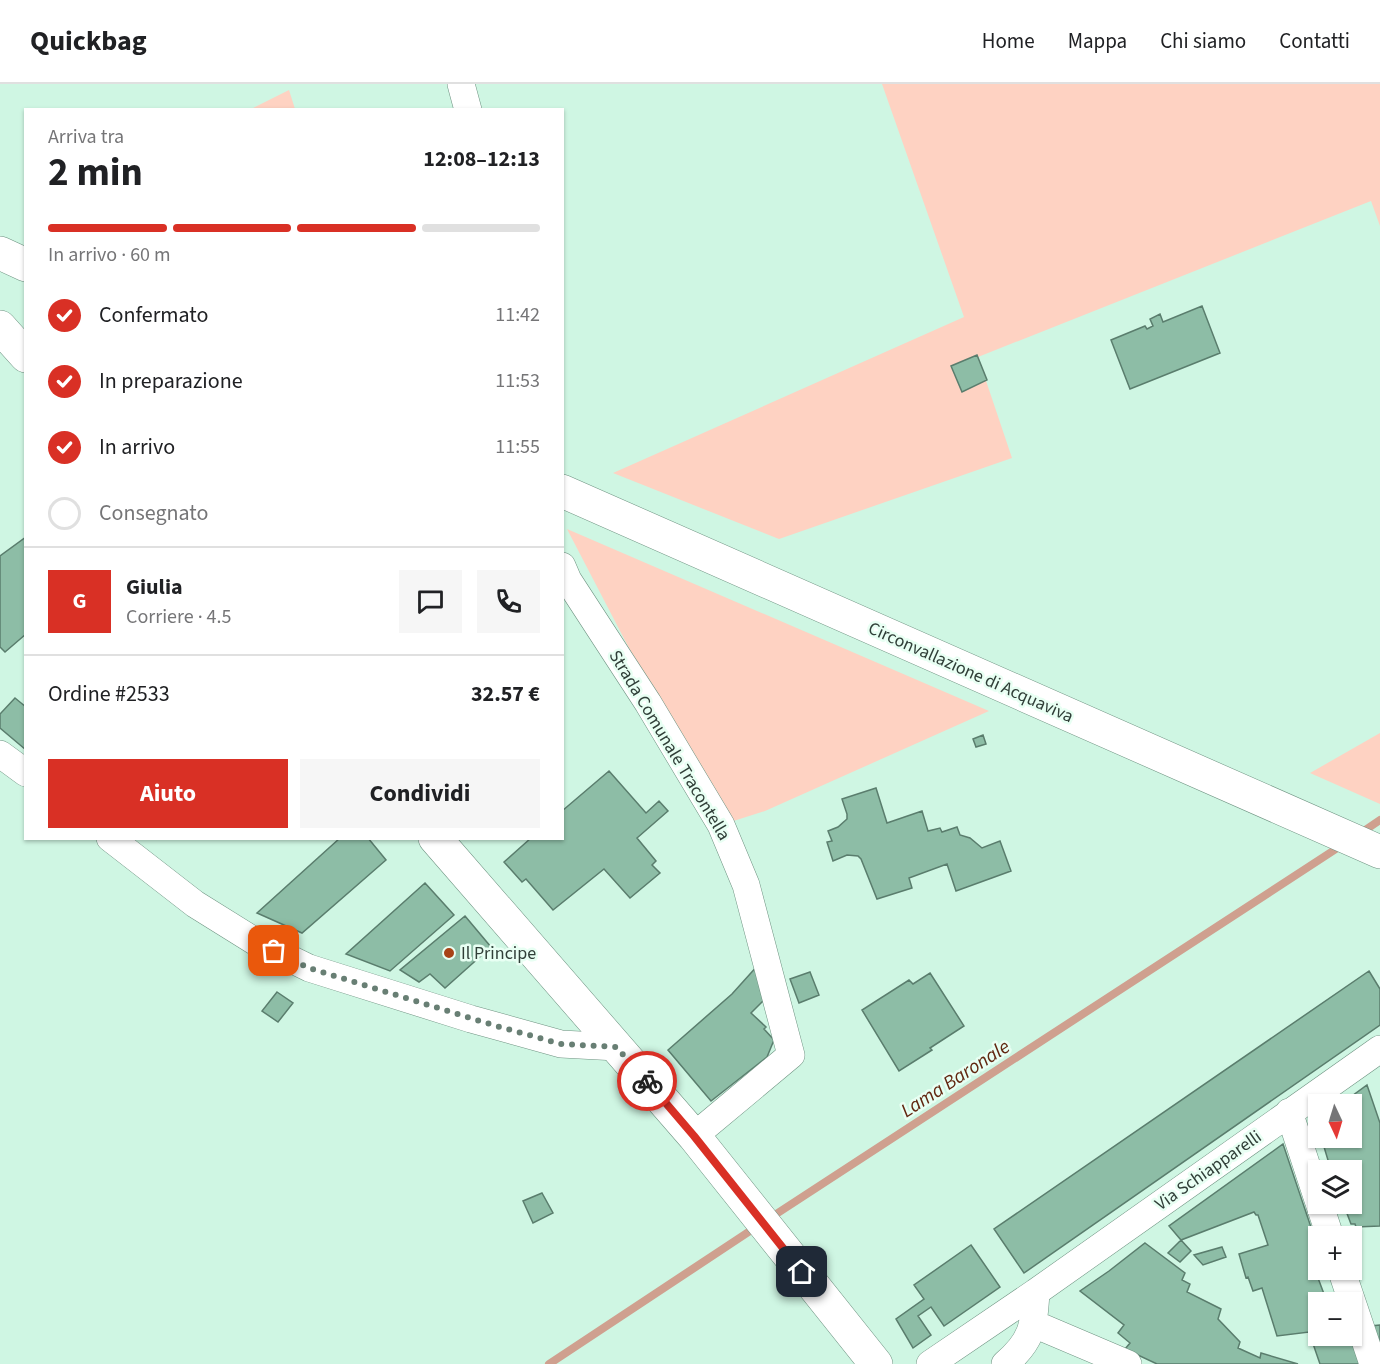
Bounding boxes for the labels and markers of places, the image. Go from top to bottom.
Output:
pin [248,925,299,976]
place label: Il Principe [461,941,536,966]
marker: Il Principe [442,946,456,960]
pin [776,1246,827,1297]

